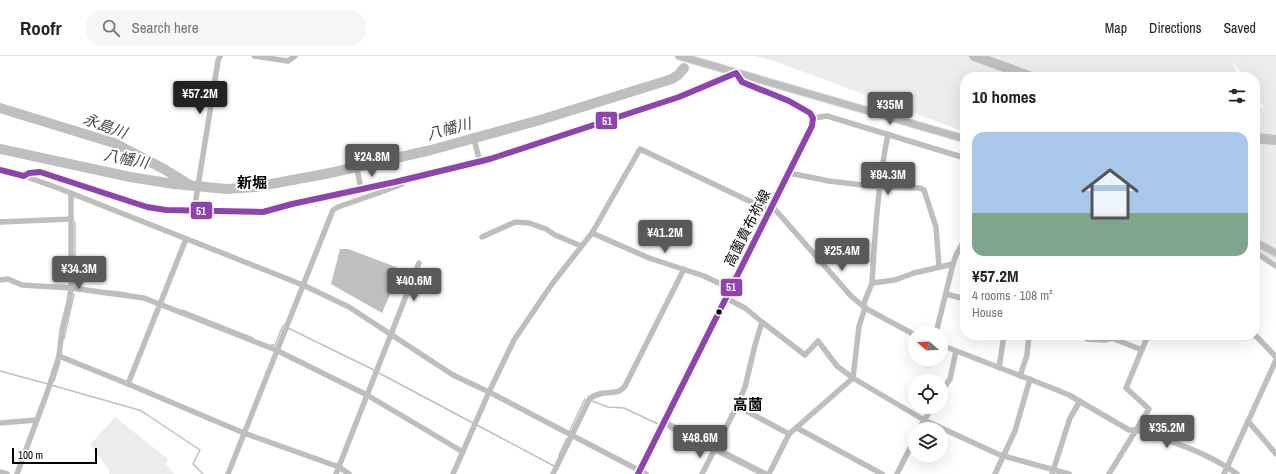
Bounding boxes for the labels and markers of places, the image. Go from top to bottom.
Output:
pin: ¥57.2M [167,81,233,115]
pin: ¥35M [866,92,914,126]
pin: ¥24.8M [339,144,405,178]
pin: ¥84.3M [855,162,921,196]
pin: ¥41.2M [632,220,698,254]
pin: ¥25.4M [809,238,875,272]
pin: ¥34.3M [46,256,112,290]
pin: ¥40.6M [381,268,447,302]
unlabelled marker [714,307,724,317]
pin: ¥35.2M [1134,415,1200,449]
pin: ¥48.6M [667,425,733,459]

